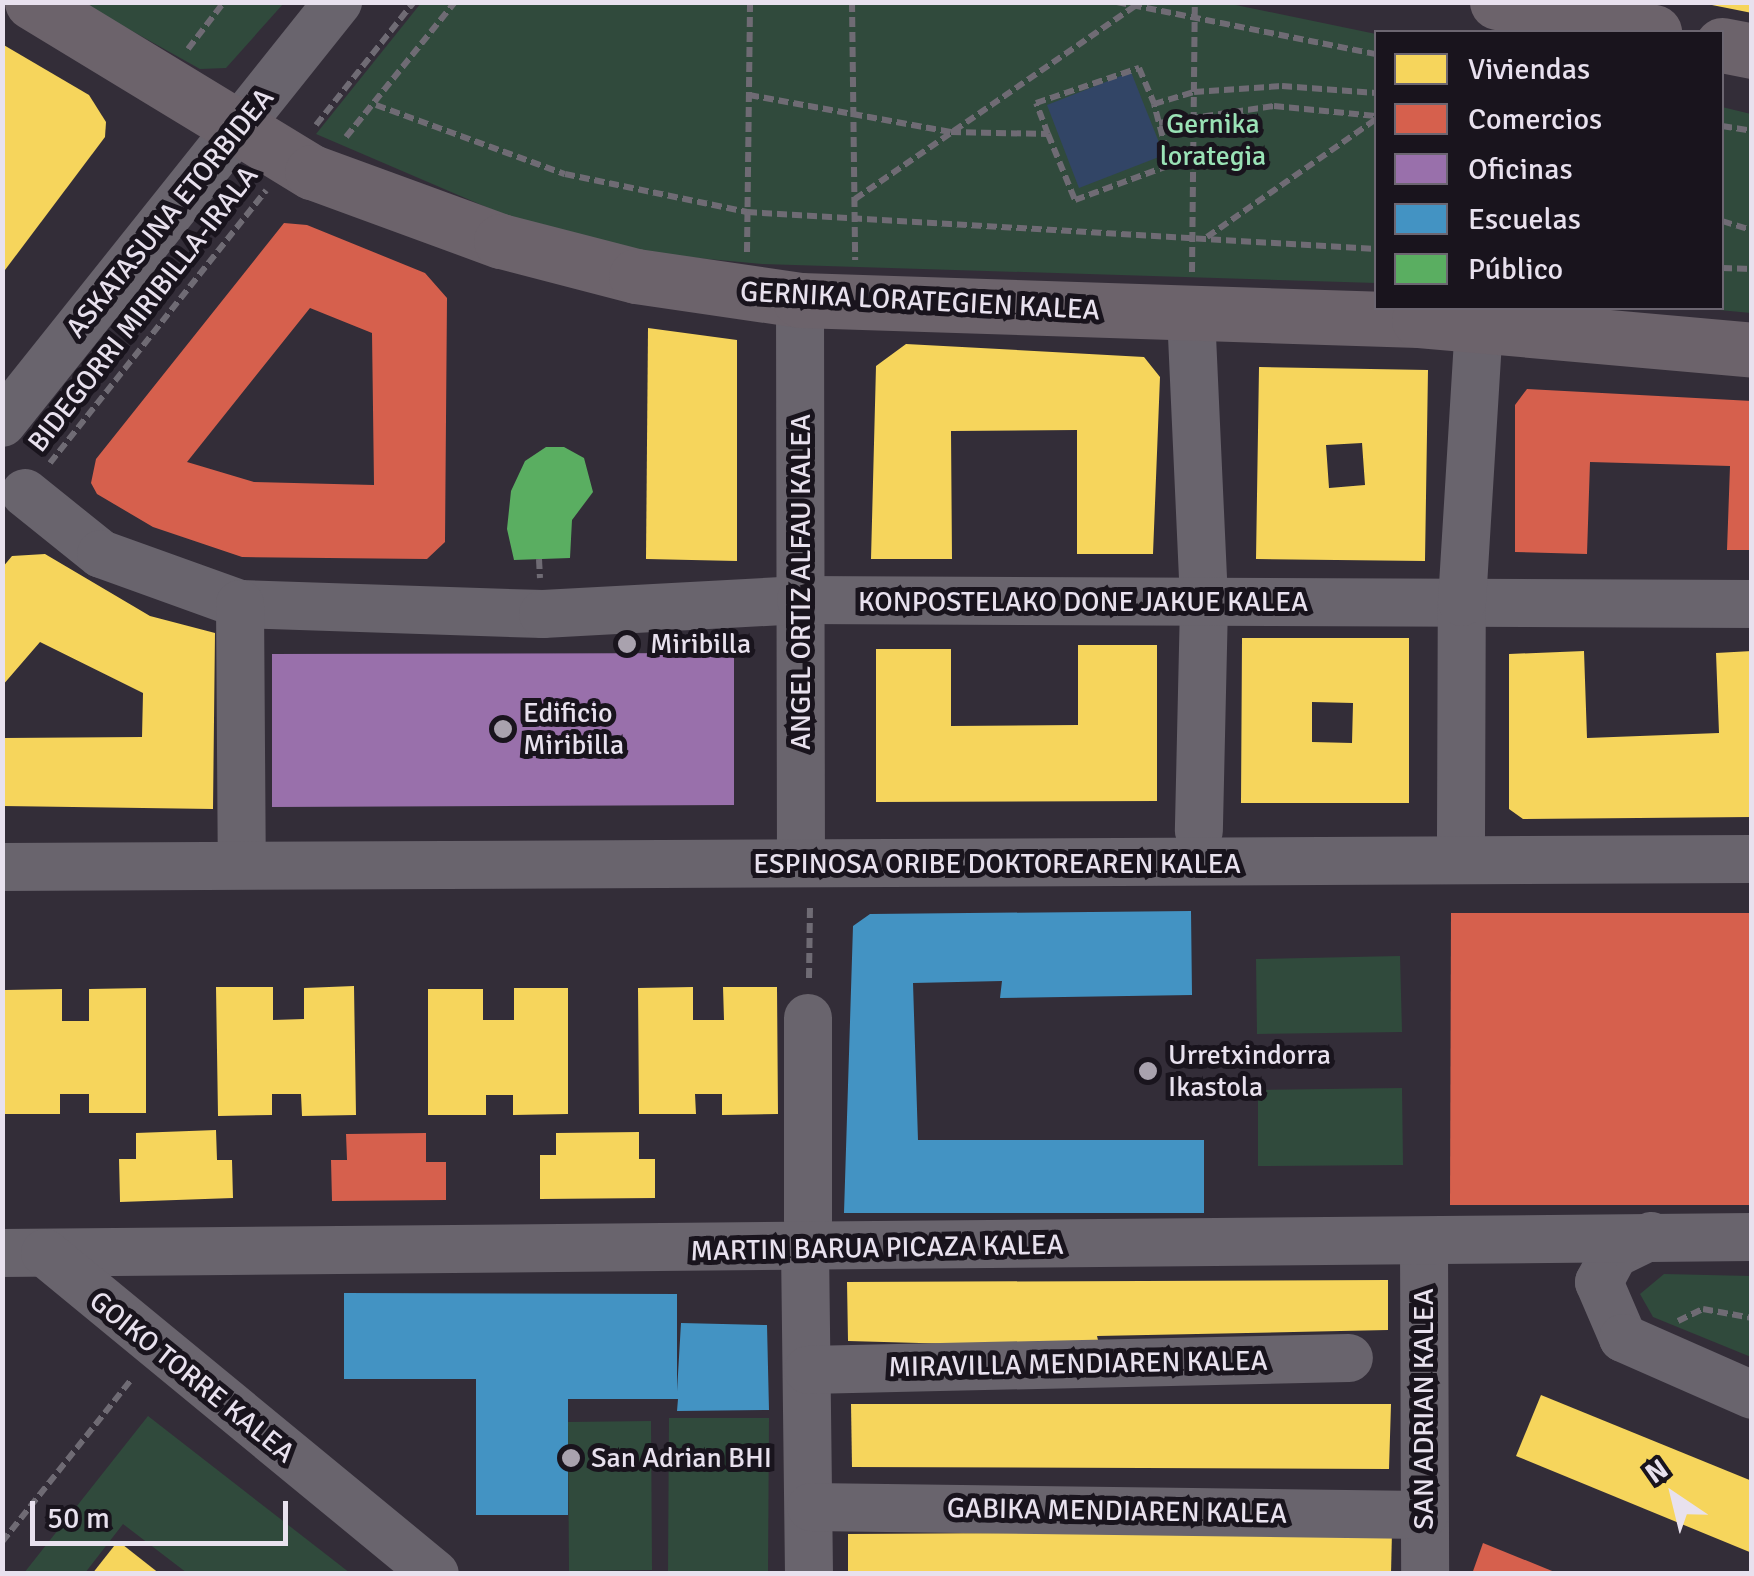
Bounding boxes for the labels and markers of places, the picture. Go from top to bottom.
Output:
place label: Miribilla [650,627,751,661]
marker: Miribilla [614,631,640,657]
place label: Edificio Miribilla [523,696,624,762]
marker: Edificio Miribilla [492,718,514,740]
place label: Urretxindorra Ikastola [1168,1038,1331,1104]
marker: Urretxindorra Ikastola [1137,1060,1159,1082]
place label: San Adrian BHI [591,1441,772,1475]
marker: San Adrian BHI [560,1447,582,1469]

